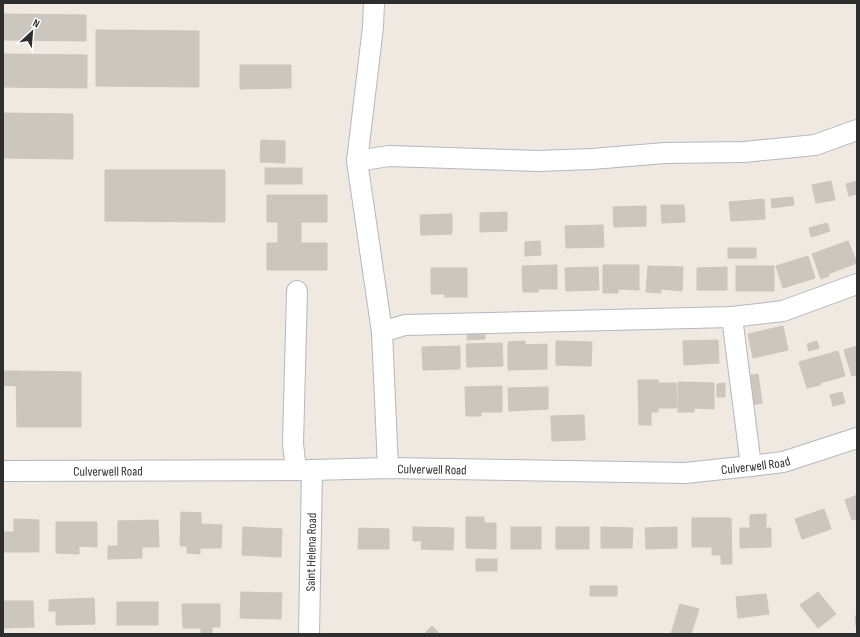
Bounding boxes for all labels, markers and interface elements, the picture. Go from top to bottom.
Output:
north arrow [12,12,52,52]
text: N [31,16,42,31]
street label: Culverwell Road [720,453,792,478]
street label: Culverwell Road [397,461,467,478]
street label: Culverwell Road [73,464,143,480]
street label: Saint Helena Road [303,513,320,591]

